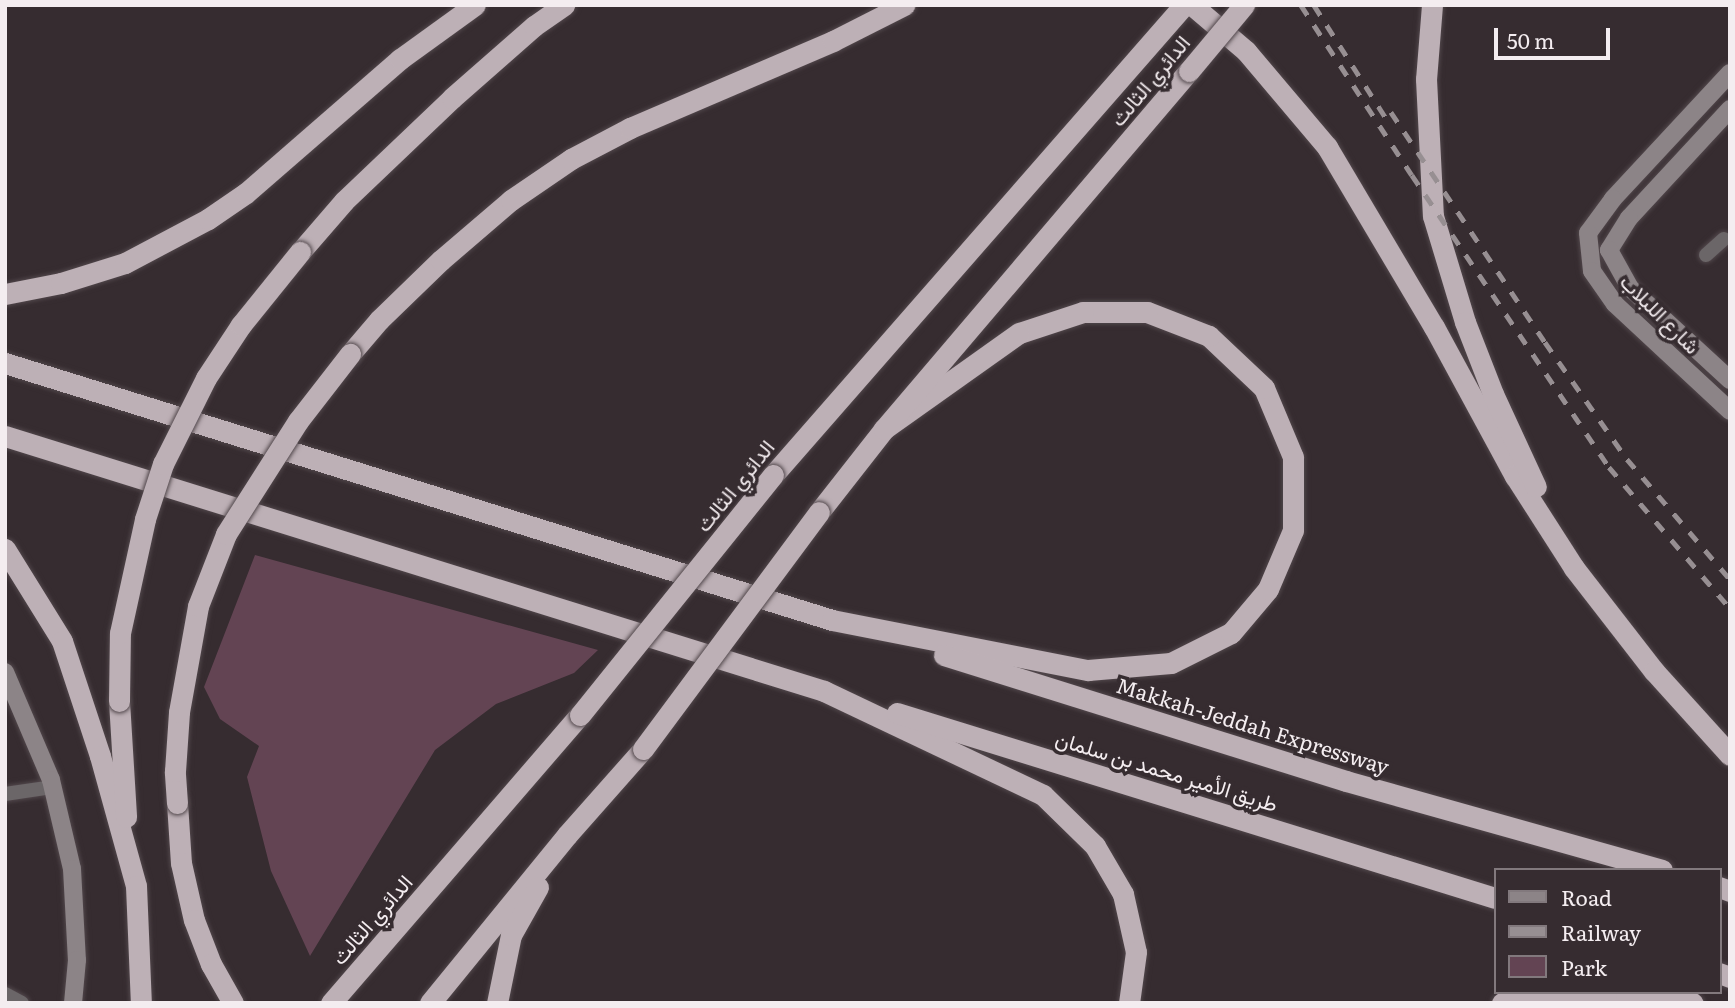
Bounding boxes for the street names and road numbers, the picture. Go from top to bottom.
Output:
street label: الدائري الثالث [1104,30,1194,130]
street label: شارع اللبلاب [1616,268,1706,358]
street label: الدائري الثالث [689,434,779,536]
street label: Makkah-Jeddah Expressway [1114,671,1392,779]
street label: طريق الأمير محمد بن سلمان [1053,724,1281,816]
street label: الدائري الثالث [325,869,417,969]

